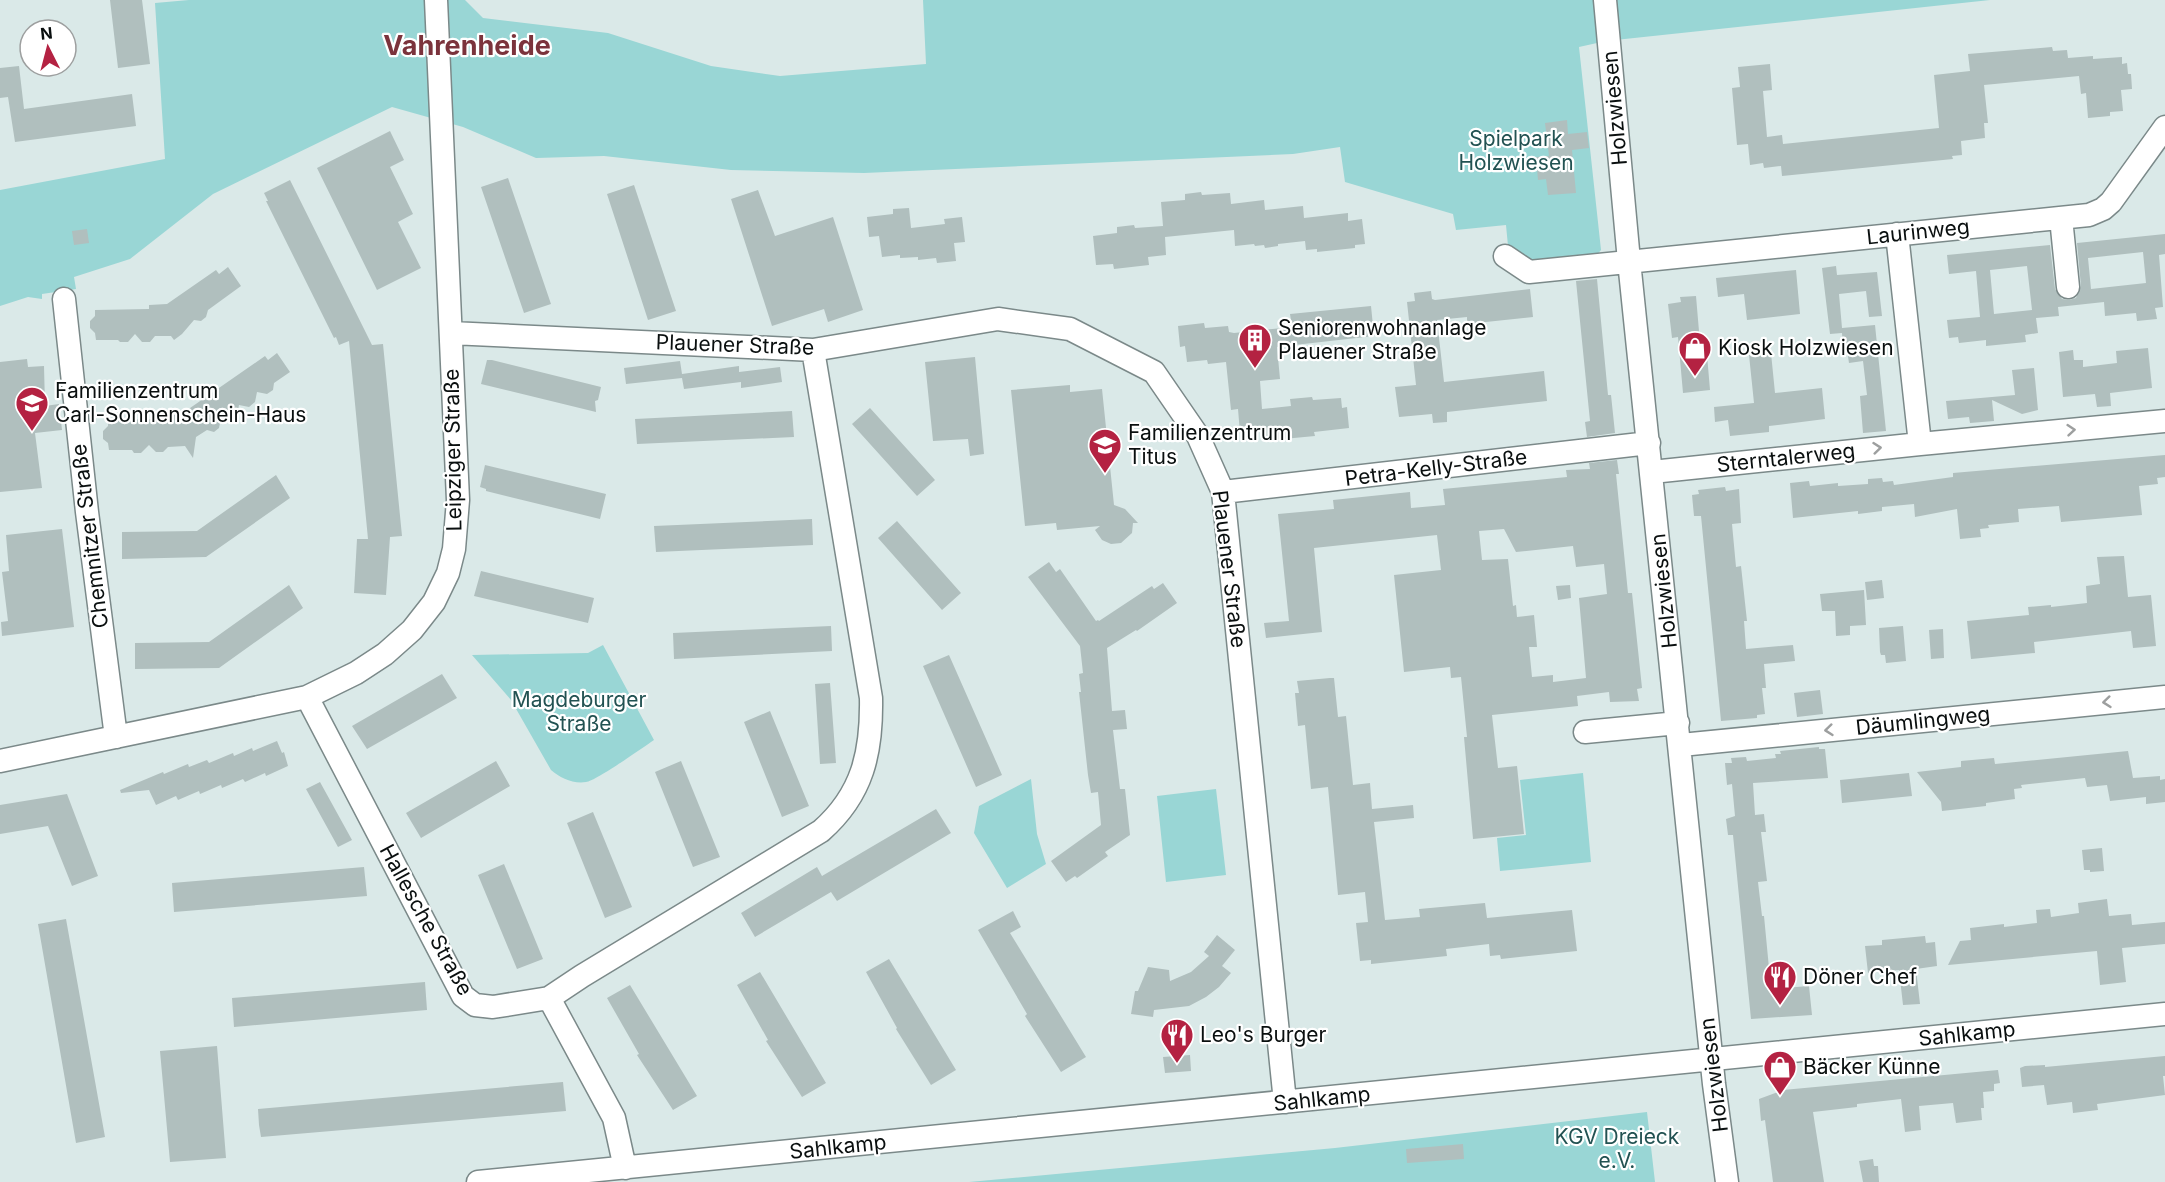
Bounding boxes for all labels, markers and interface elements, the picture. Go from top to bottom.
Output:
north arrow [18,18,78,78]
text: N [39,22,54,44]
district label: Vahrenheide [383,29,551,62]
street label: Holzwiesen [1597,50,1632,166]
park label: Spielpark Holzwiesen [1458,126,1574,175]
street label: Laurinweg [1865,214,1971,249]
place label: Seniorenwohnanlage Plauener Straße [1278,315,1486,364]
building icon: Seniorenwohnanlage Plauener Straße [1237,322,1273,369]
street label: Plauener Straße [655,329,815,360]
shop icon: Kiosk Holzwiesen [1677,330,1713,377]
place label: Kiosk Holzwiesen [1718,335,1894,360]
street label: Leipziger Straße [439,368,466,532]
place label: Familienzentrum Carl-Sonnenschein-Haus [55,378,306,427]
school or university icon: Familienzentrum Carl-Sonnenschein-Haus [14,385,50,432]
place label: Familienzentrum Titus [1128,420,1292,469]
one-way arrow [2066,424,2075,437]
school or university icon: Familienzentrum Titus [1087,427,1123,474]
street label: Sterntalerweg [1715,438,1856,477]
one-way arrow [1872,442,1881,455]
street label: Chemnitzer Straße [66,443,113,630]
street label: Petra-Kelly-Straße [1343,444,1528,491]
street label: Plauener Straße [1207,489,1252,649]
street label: Holzwiesen [1645,532,1682,650]
park label: Magdeburger Straße [512,687,646,736]
one-way arrow [2102,695,2111,708]
street label: Däumlingweg [1854,701,1991,740]
one-way arrow [1825,723,1834,736]
street label: Hallesche Straße [375,840,478,1000]
restaurant icon: Döner Chef [1762,959,1798,1006]
place label: Döner Chef [1803,964,1917,989]
street label: Holzwiesen [1694,1016,1733,1134]
street label: Sahlkamp [1917,1016,2017,1051]
restaurant icon: Leo's Burger [1159,1017,1195,1064]
place label: Leo's Burger [1200,1022,1327,1047]
shop icon: Bäcker Künne [1762,1049,1798,1096]
place label: Bäcker Künne [1803,1054,1941,1079]
street label: Sahlkamp [1272,1081,1372,1116]
park label: KGV Dreieck e.V. [1555,1124,1680,1173]
street label: Sahlkamp [788,1129,888,1164]

